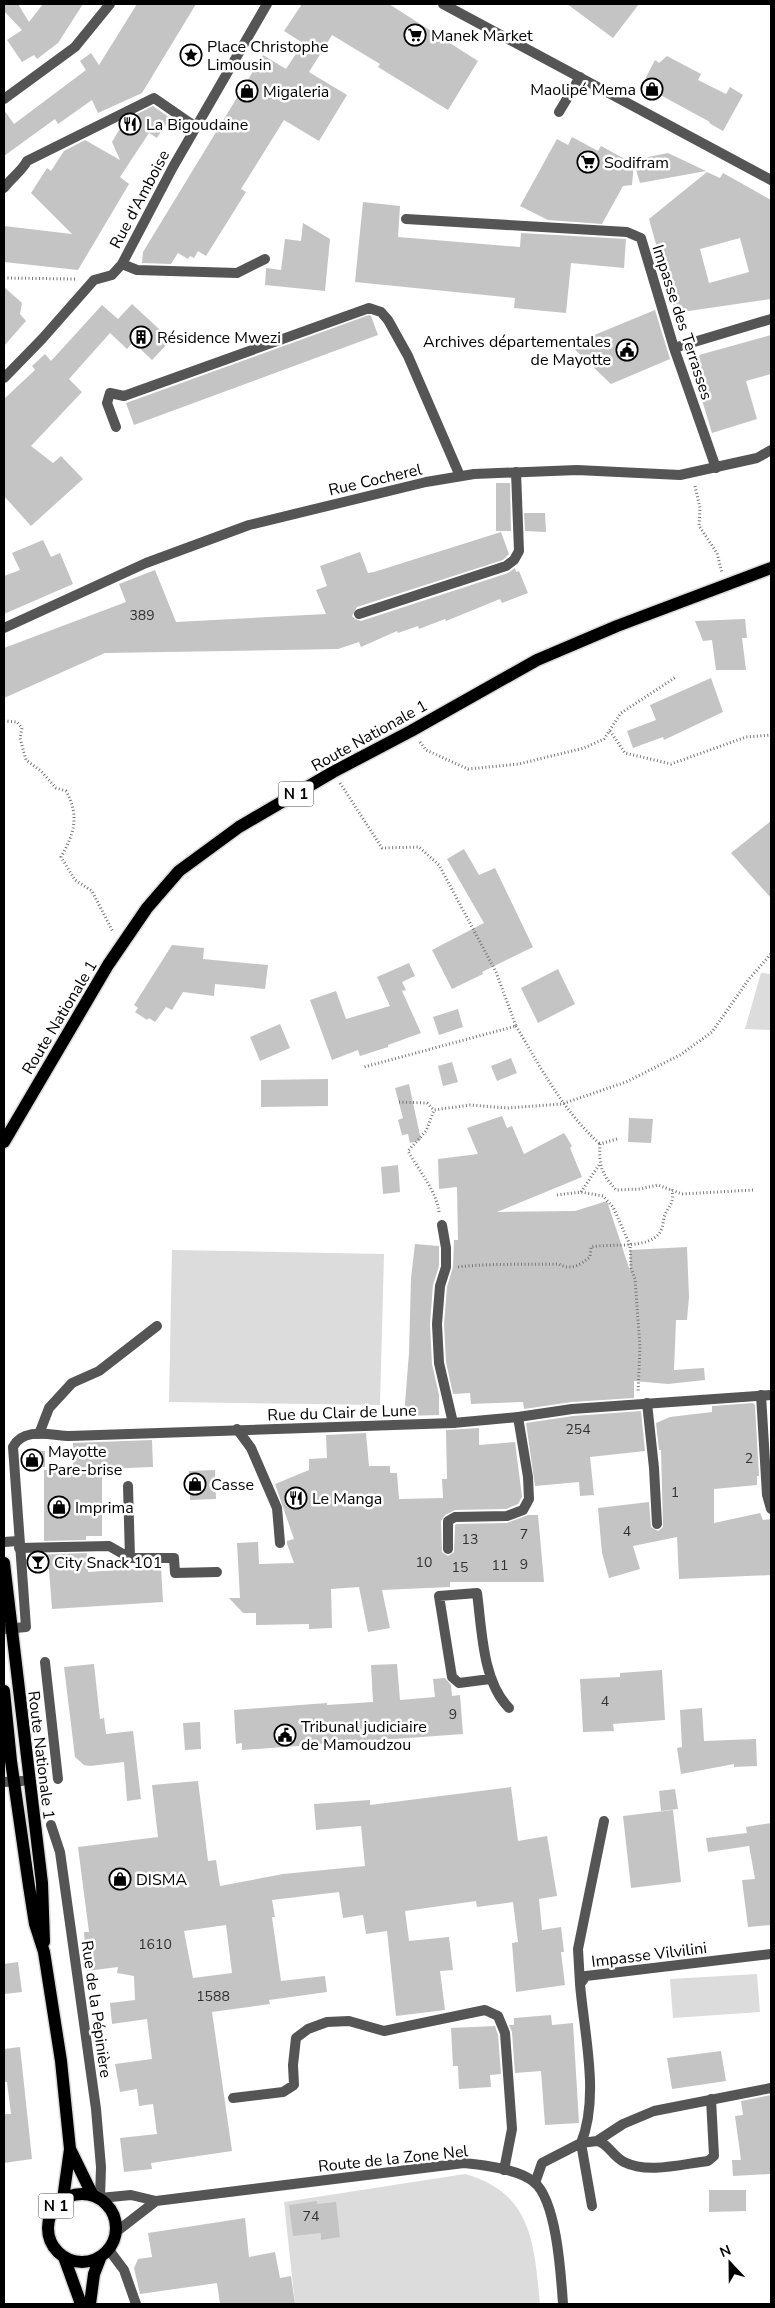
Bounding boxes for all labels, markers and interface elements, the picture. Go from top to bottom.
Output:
supermarket icon: Manek Market [403,23,427,47]
place label: Manek Market [431,25,533,47]
place label: Place Christophe Limousin [207,36,328,76]
place icon: Place Christophe Limousin [179,43,203,67]
shop icon: Maolipé Mema [640,77,664,101]
shop icon: Migaleria [235,79,259,103]
place label: Maolipé Mema [530,79,636,101]
place label: Migaleria [263,81,329,103]
restaurant icon: La Bigoudaine [118,112,142,136]
place label: La Bigoudaine [146,114,248,136]
street label: Rue d'Amboise [105,146,175,253]
supermarket icon: Sodifram [576,150,600,174]
place label: Sodifram [604,152,669,174]
street label: Impasse des Terrasses [647,242,717,403]
building icon: Résidence Mwezi [129,325,153,349]
place label: Résidence Mwezi [157,327,281,349]
place label: Archives départementales de Mayotte [423,331,611,371]
public building icon: Archives départementales de Mayotte [615,338,639,362]
street label: Rue Cocherel [326,458,424,501]
house number: 389 [129,606,155,625]
street label: Route Nationale 1 [308,695,431,777]
road number: N 1 [278,782,314,806]
street label: Route Nationale 1 [17,956,103,1079]
street label: Rue du Clair de Lune [267,1399,417,1427]
house number: 254 [565,1420,591,1439]
place label: Mayotte Pare-brise [48,1441,122,1481]
shop icon: Mayotte Pare-brise [20,1448,44,1472]
house number: 2 [745,1449,753,1468]
shop icon: Casse [183,1472,207,1496]
place label: Casse [211,1474,254,1496]
house number: 1 [671,1483,679,1502]
restaurant icon: Le Manga [284,1486,308,1510]
place label: Le Manga [312,1488,382,1510]
shop icon: Imprima [47,1495,71,1519]
place label: Imprima [75,1497,134,1519]
house number: 4 [623,1522,631,1541]
house number: 7 [520,1525,528,1544]
house number: 13 [462,1530,478,1549]
bar icon: City Snack 101 [26,1550,50,1574]
place label: City Snack 101 [54,1552,162,1574]
house number: 10 [416,1553,432,1572]
house number: 9 [520,1555,528,1574]
house number: 11 [492,1556,508,1575]
house number: 15 [452,1558,468,1577]
street label: Route Nationale 1 [22,1690,60,1821]
house number: 4 [601,1692,609,1711]
house number: 9 [449,1705,457,1724]
place label: Tribunal judiciaire de Mamoudzou [301,1716,427,1756]
public building icon: Tribunal judiciaire de Mamoudzou [273,1723,297,1747]
shop icon: DISMA [108,1867,132,1891]
place label: DISMA [136,1869,187,1891]
house number: 1610 [138,1935,172,1954]
street label: Impasse Vilvilini [590,1937,708,1973]
street label: Rue de la Pépinière [75,1939,117,2079]
house number: 1588 [196,1987,230,2006]
street label: Route de la Zone Nel [317,2140,469,2178]
road number: N 1 [38,2194,74,2218]
house number: 74 [303,2207,319,2226]
north arrow [705,2238,755,2288]
text: N [717,2241,734,2262]

